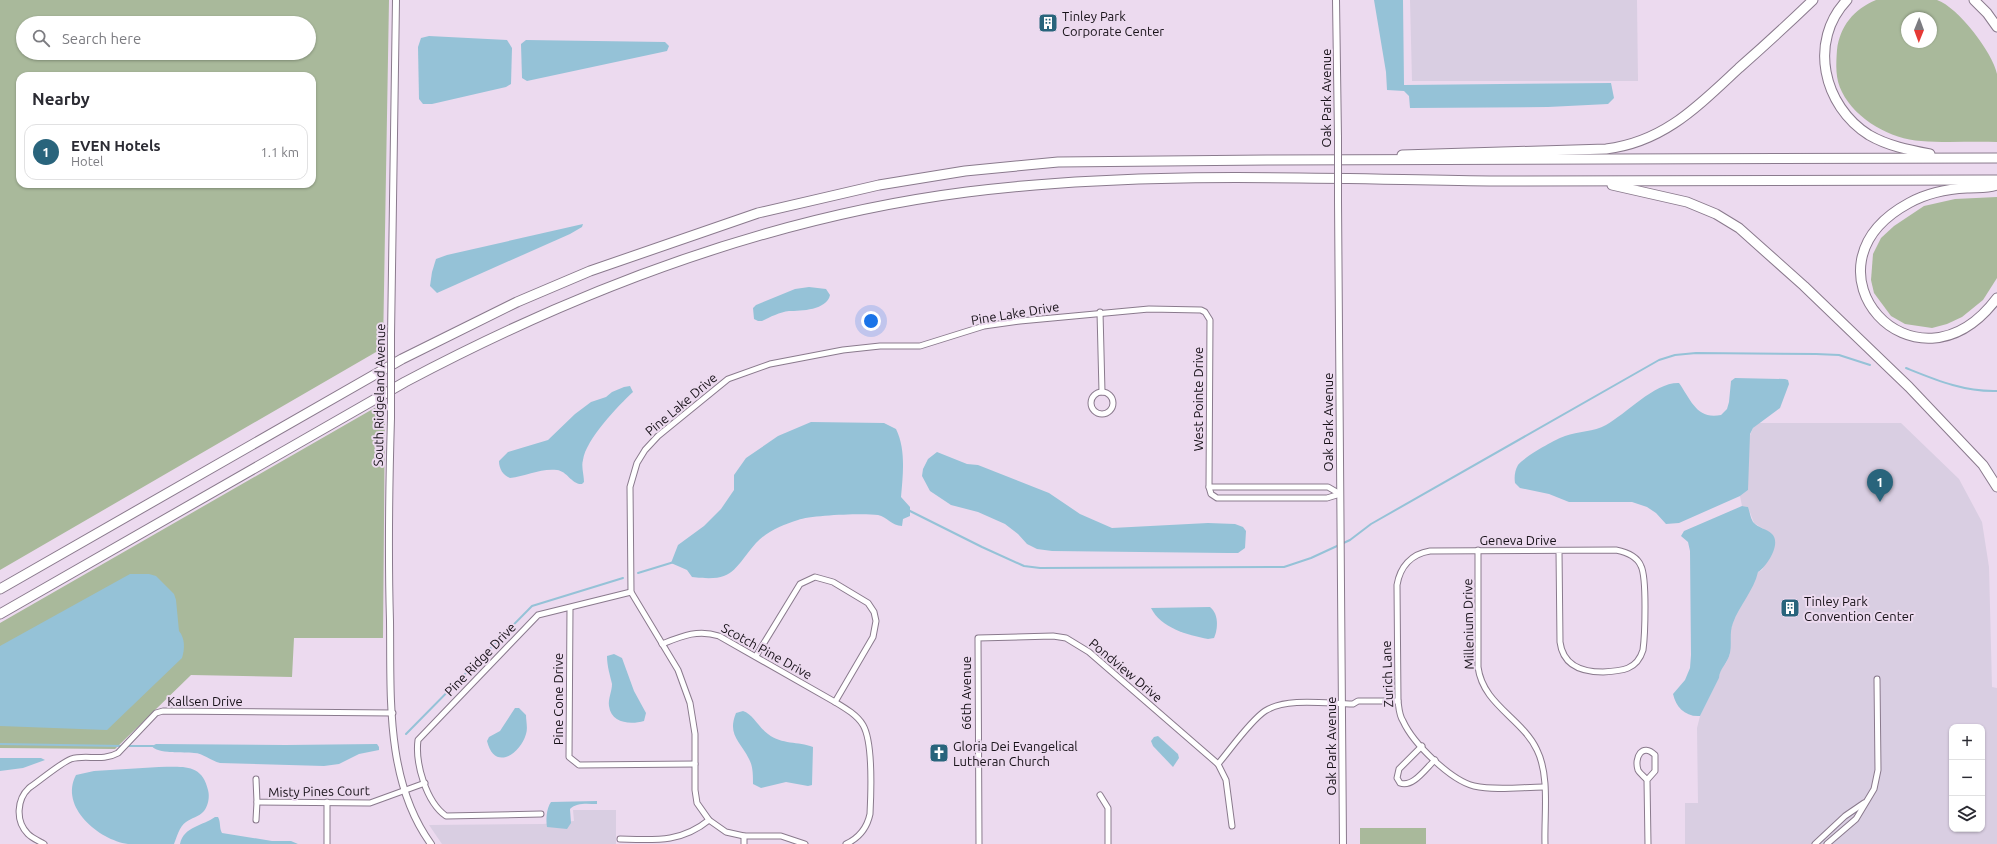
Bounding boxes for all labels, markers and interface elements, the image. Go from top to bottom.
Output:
place label: Tinley Park Corporate Center [1062,9,1164,38]
building icon: Tinley Park Corporate Center [1037,12,1059,34]
north arrow [1901,12,1937,48]
search box [16,16,316,60]
icon: search [30,27,52,49]
text: Search here [62,30,141,47]
street label: Oak Park Avenue [1319,49,1333,147]
text: Nearby [32,89,90,108]
text: EVEN Hotels [71,137,161,154]
text: 1 [42,145,50,159]
text: 1.1 km [260,145,299,159]
text: Hotel [71,154,103,168]
street label: Pine Lake Drive [970,299,1060,327]
your location [861,311,881,331]
street label: South Ridgeland Avenue [371,323,387,467]
street label: West Pointe Drive [1191,347,1205,451]
street label: Pine Lake Drive [642,370,720,438]
street label: Oak Park Avenue [1321,373,1335,471]
pin: 1 [1867,469,1893,502]
street label: Geneva Drive [1479,533,1557,547]
street label: Millenium Drive [1460,578,1476,670]
place label: Tinley Park Convention Center [1804,594,1914,623]
building icon: Tinley Park Convention Center [1779,597,1801,619]
street label: Pine Ridge Drive [442,620,518,698]
street label: Scotch Pine Drive [719,620,815,682]
street label: Pondview Drive [1087,635,1165,705]
street label: Zurich Lane [1379,640,1395,708]
street label: Pine Cone Drive [551,653,565,745]
street label: 66th Avenue [959,656,973,730]
street label: Kallsen Drive [167,694,243,708]
street label: Oak Park Avenue [1324,697,1338,795]
map controls [1949,724,1985,832]
button: + [1949,724,1985,760]
place label: Gloria Dei Evangelical Lutheran Church [953,739,1078,768]
church icon: Gloria Dei Evangelical Lutheran Church [928,742,950,764]
button: − [1949,760,1985,796]
street label: Misty Pines Court [268,783,370,799]
button: layers [1949,796,1985,832]

